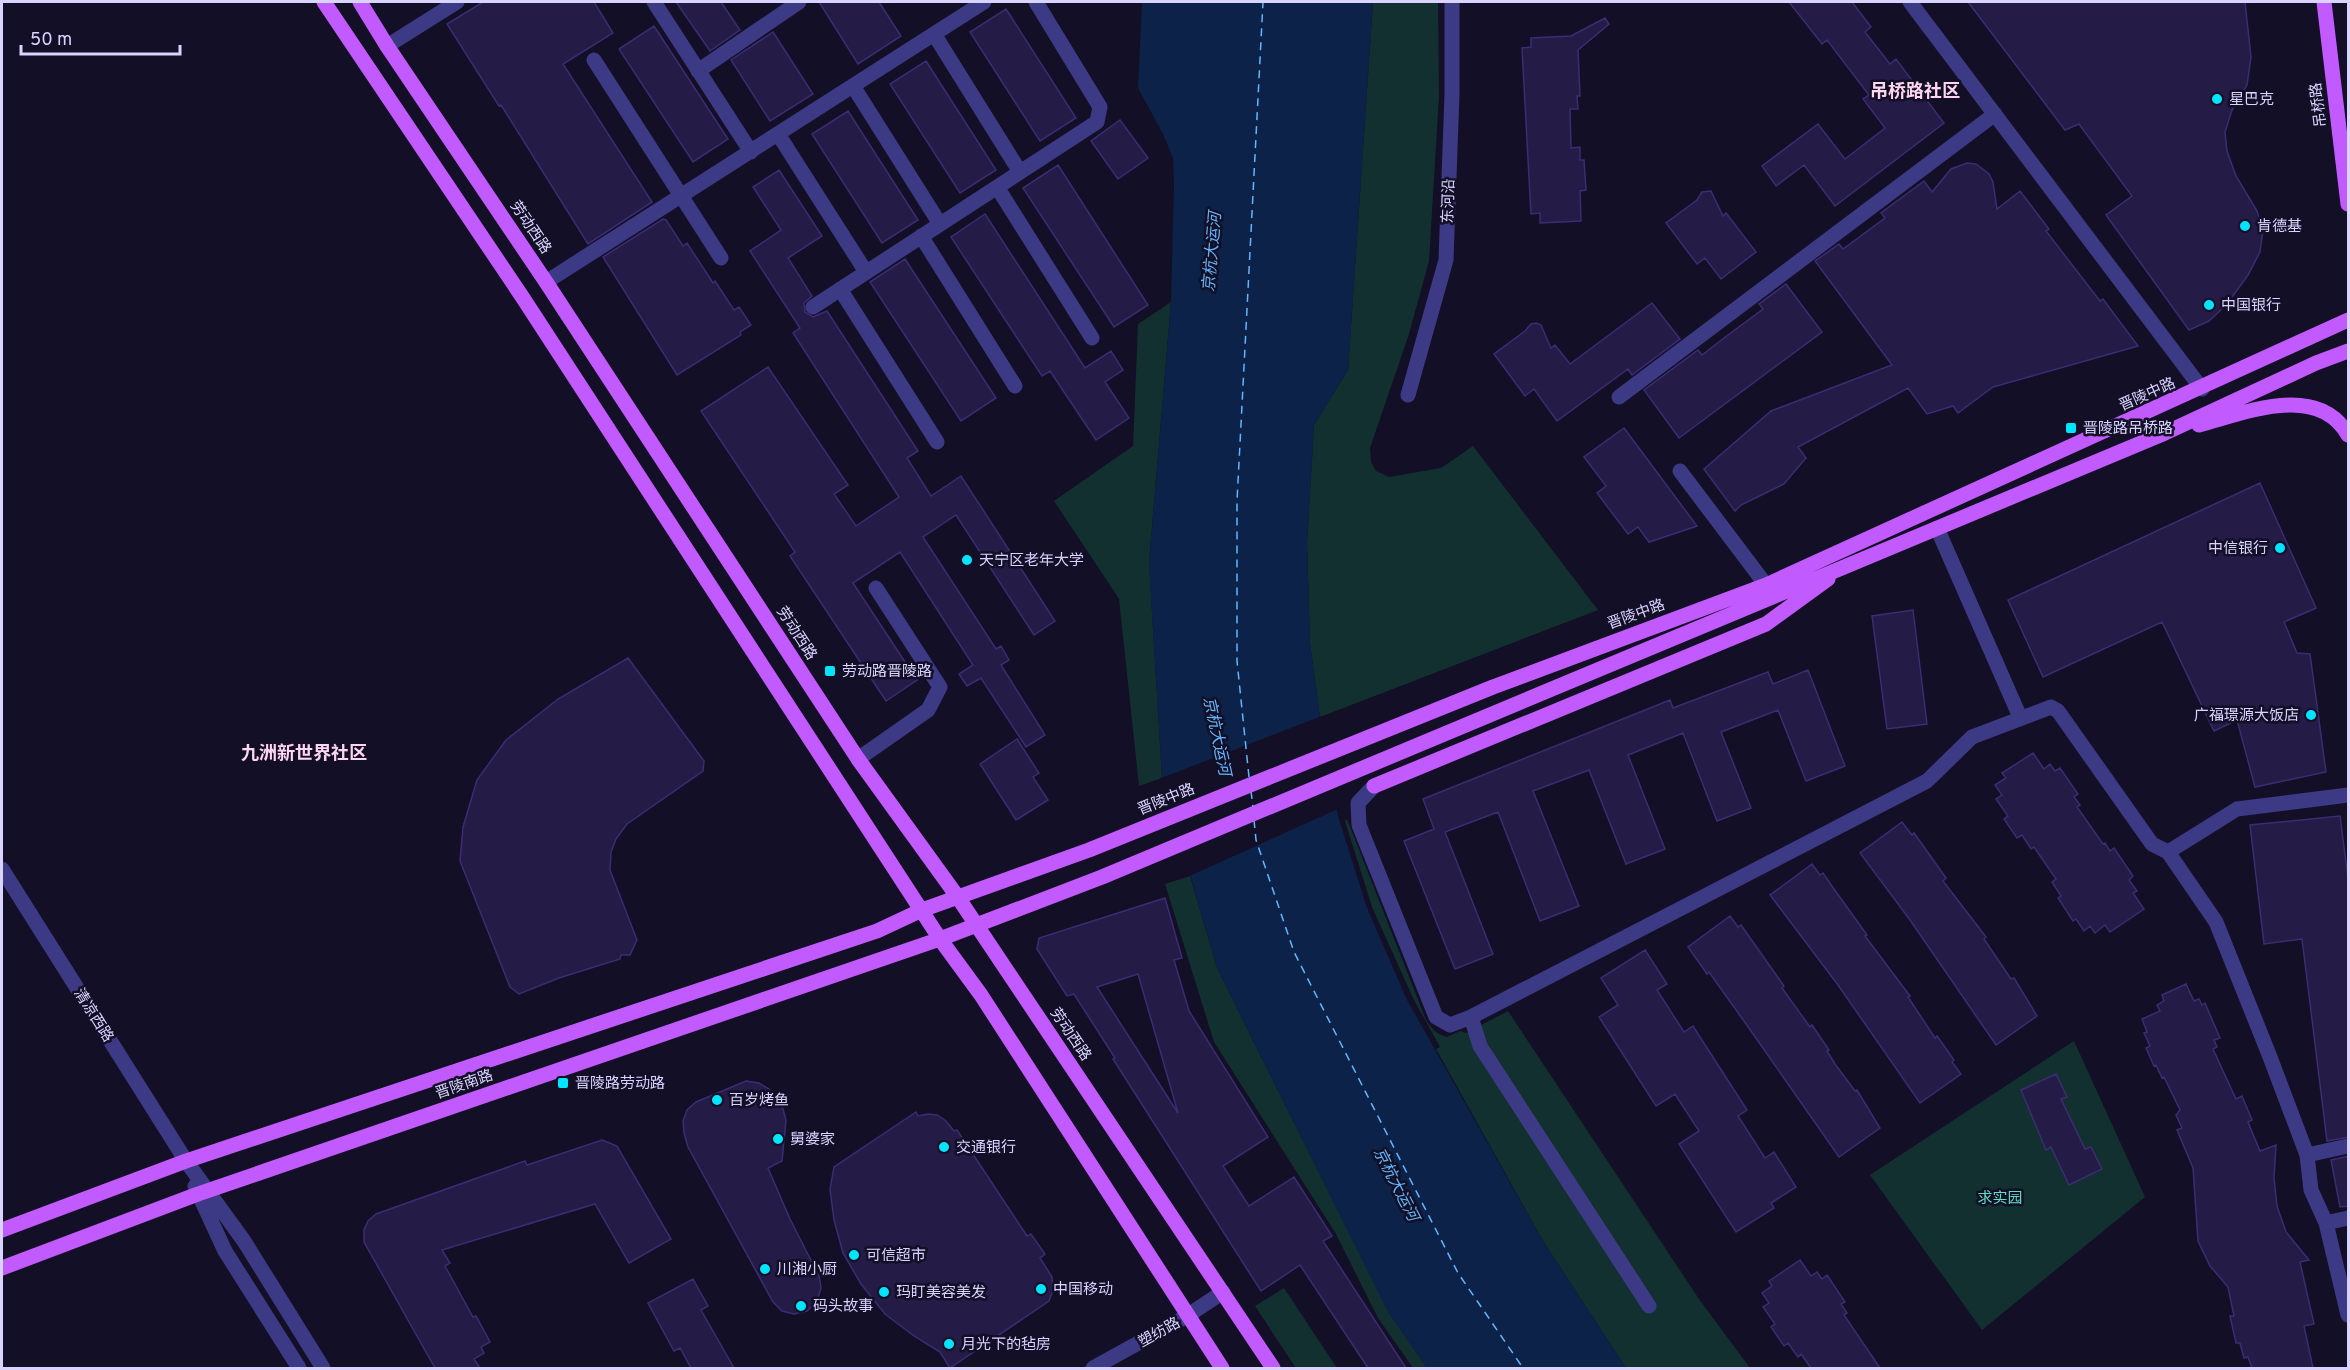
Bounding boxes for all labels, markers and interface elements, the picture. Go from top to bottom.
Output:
scale bar [21,18,180,56]
text: 50 m [30,29,72,52]
district label: 吊桥路社区 [1870,81,1960,104]
street label: 吊桥路 [2307,81,2332,128]
place label: 星巴克 [2229,91,2274,110]
marker: 星巴克 [2210,92,2224,106]
street label: 东河沿 [1439,178,1460,224]
street label: 劳动西路 [505,198,554,258]
water label: 京杭大运河 [1200,208,1227,293]
place label: 肯德基 [2257,217,2302,237]
marker: 肯德基 [2238,219,2252,233]
place label: 中国银行 [2221,297,2281,316]
marker: 中国银行 [2202,298,2216,312]
street label: 晋陵中路 [2116,374,2179,416]
place label: 晋陵路吊桥路 [2083,420,2173,439]
marker: 晋陵路吊桥路 [2064,421,2078,435]
place label: 中信银行 [2208,540,2268,559]
marker: 中信银行 [2273,541,2287,555]
place label: 天宁区老年大学 [979,552,1084,571]
marker: 天宁区老年大学 [960,553,974,567]
street label: 晋陵中路 [1605,596,1668,635]
street label: 劳动西路 [771,603,820,664]
place label: 劳动路晋陵路 [842,663,932,682]
marker: 劳动路晋陵路 [823,664,837,678]
water label: 京杭大运河 [1198,695,1235,781]
place label: 广福璟源大饭店 [2194,707,2299,726]
marker: 广福璟源大饭店 [2304,708,2318,722]
district label: 九洲新世界社区 [241,743,367,766]
street label: 晋陵中路 [1135,780,1198,820]
street label: 清凉西路 [69,985,117,1046]
street label: 劳动西路 [1045,1005,1094,1065]
street label: 晋陵南路 [433,1067,496,1104]
place label: 晋陵路劳动路 [575,1075,665,1094]
marker: 晋陵路劳动路 [556,1076,570,1090]
place label: 百岁烤鱼 [729,1091,789,1111]
marker: 百岁烤鱼 [710,1093,724,1107]
place label: 舅婆家 [790,1131,835,1150]
marker: 舅婆家 [771,1132,785,1146]
place label: 交通银行 [956,1139,1016,1158]
marker: 交通银行 [937,1140,951,1154]
water label: 京杭大运河 [1368,1145,1424,1228]
park label: 求实园 [1977,1190,2023,1209]
place label: 可信超市 [866,1247,926,1266]
marker: 可信超市 [847,1248,861,1262]
place label: 川湘小厨 [777,1261,837,1280]
marker: 川湘小厨 [758,1262,772,1276]
place label: 中国移动 [1053,1281,1113,1300]
marker: 中国移动 [1034,1282,1048,1296]
place label: 玛盯美容美发 [896,1284,986,1303]
marker: 玛盯美容美发 [877,1285,891,1299]
place label: 码头故事 [813,1298,873,1317]
marker: 码头故事 [794,1299,808,1313]
street label: 塑纺路 [1135,1314,1184,1353]
place label: 月光下的毡房 [961,1336,1051,1355]
marker: 月光下的毡房 [942,1337,956,1351]

